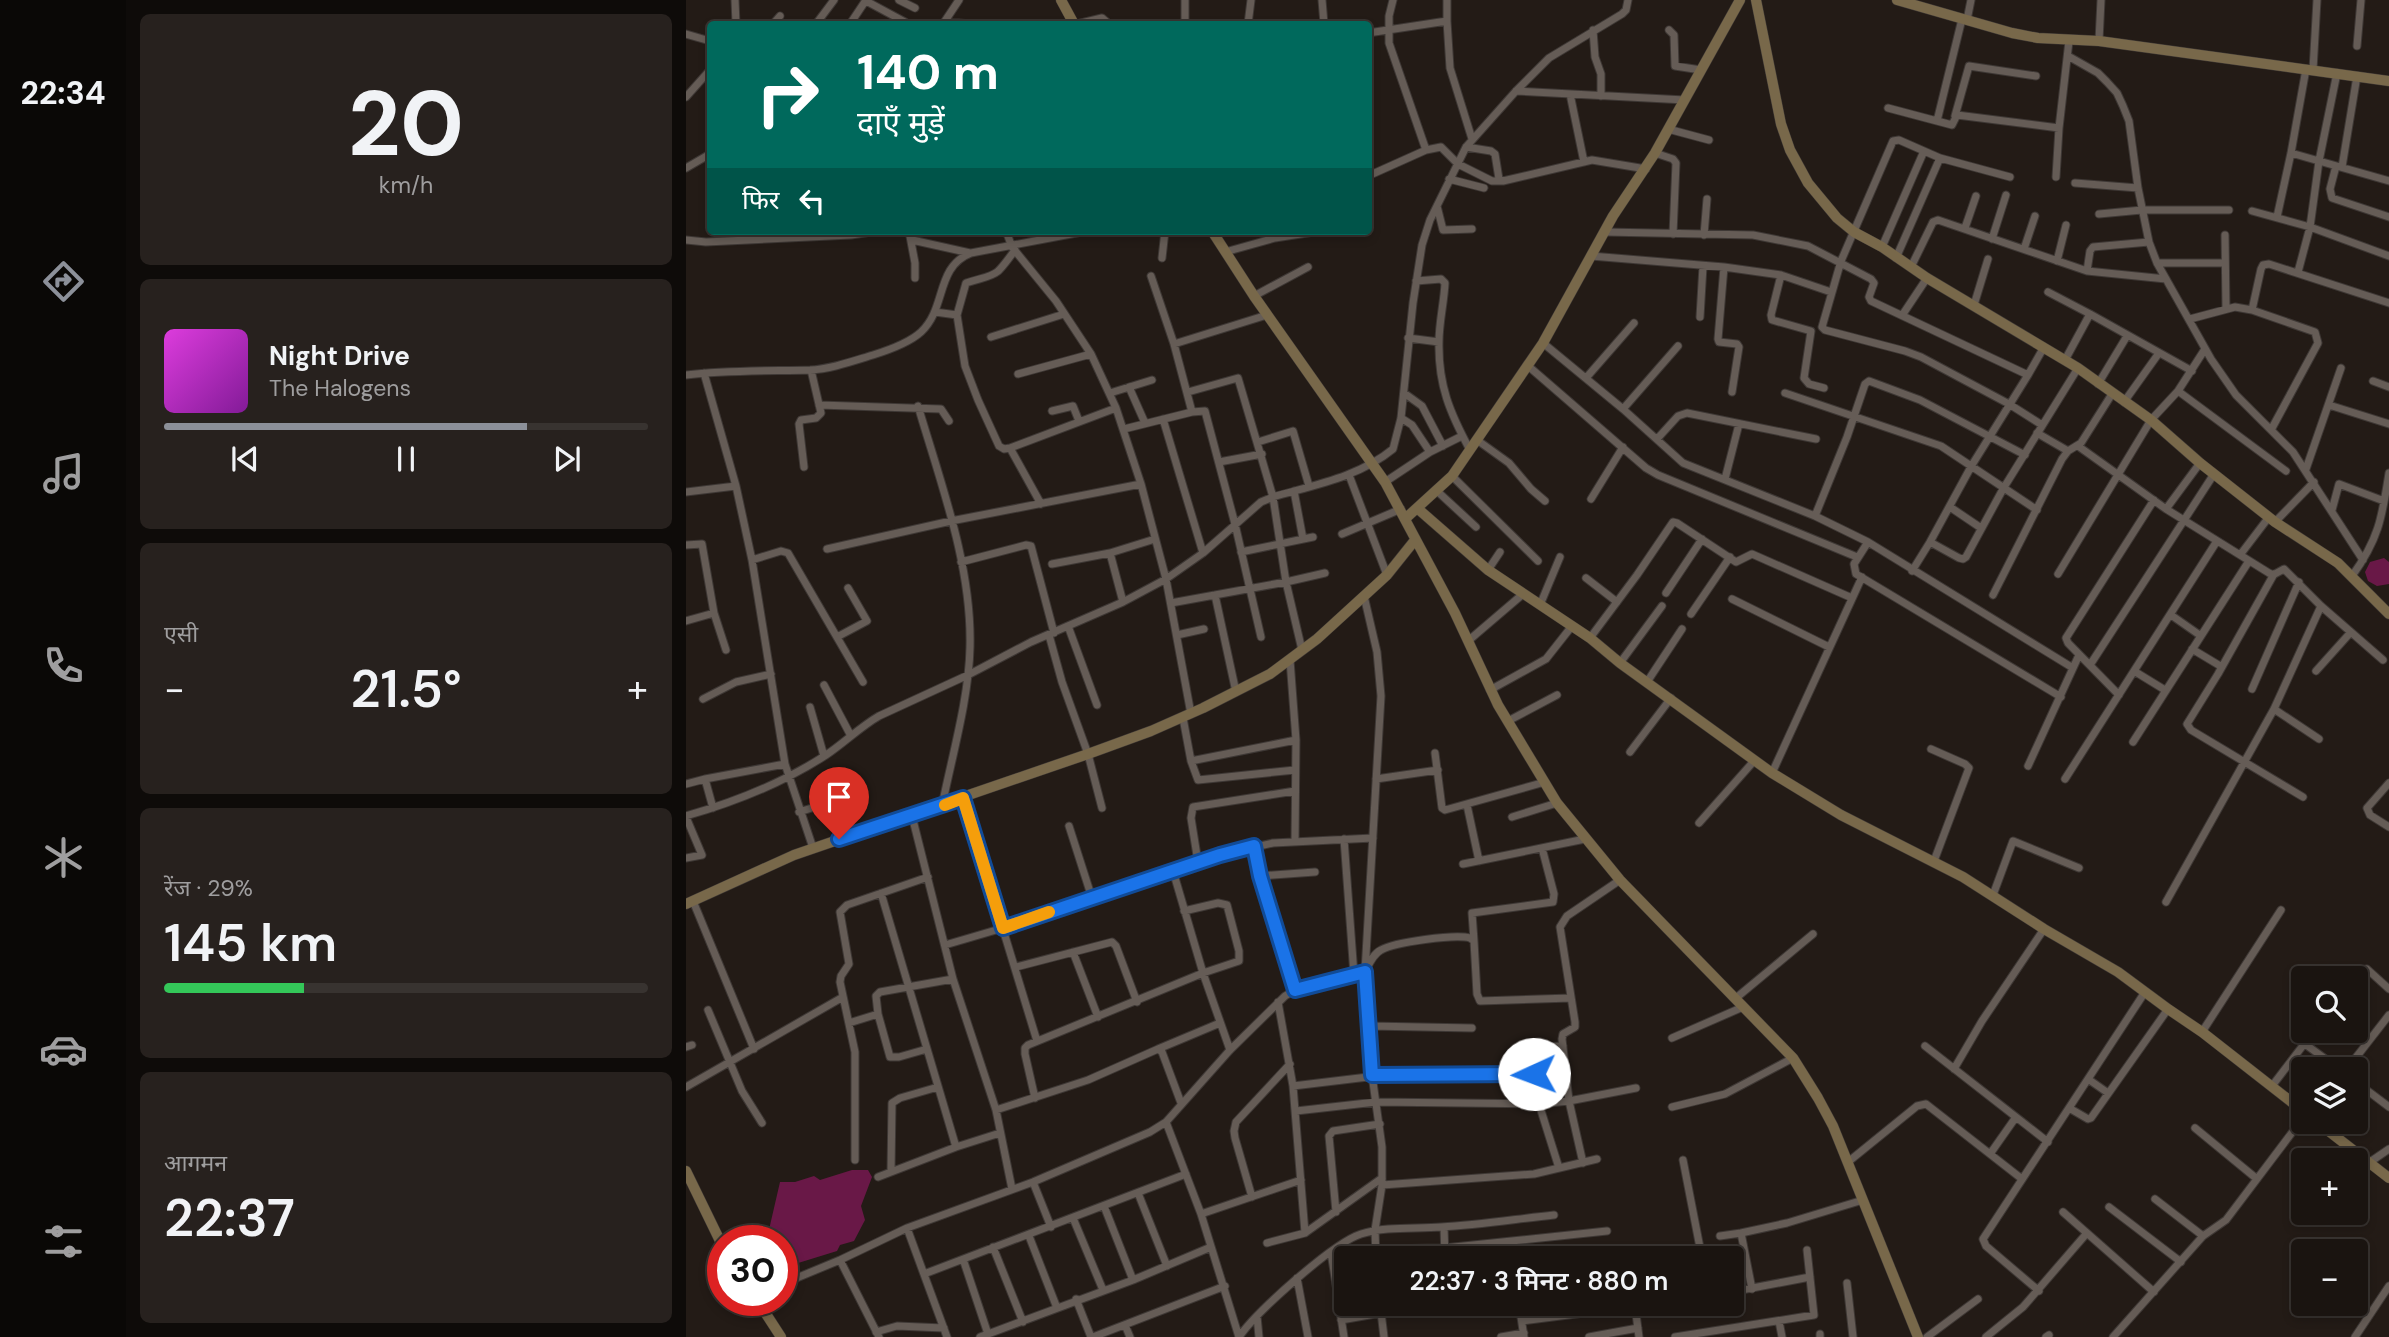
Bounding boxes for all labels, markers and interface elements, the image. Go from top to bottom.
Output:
text: 140 m [857,40,999,104]
icon: right [742,49,833,140]
text: 20 [348,65,464,183]
text: 22:34 [20,72,106,114]
text: दाएँ मुड़ें [857,102,945,144]
text: km/h [379,170,433,200]
icon: left [793,182,831,220]
text: फिर [742,183,779,217]
icon: directions [39,257,88,306]
text: Night Drive [269,339,410,373]
text: The Halogens [269,373,411,403]
icon: previous [226,440,264,478]
icon: pause [387,440,425,478]
icon: next [548,440,586,478]
icon: music [39,449,88,498]
text: एसी [164,619,198,649]
icon: phone [39,641,88,690]
text: 21.5° [350,655,462,723]
text: − [164,664,185,714]
text: + [627,664,648,714]
pin [809,767,869,839]
icon: arrive [820,778,858,816]
icon: climate [39,833,88,882]
text: रेंज · 29% [164,873,253,903]
text: 145 km [164,909,337,977]
map controls [2291,966,2368,1316]
button: search [2291,966,2368,1043]
icon: car [39,1025,88,1074]
position arrow [1497,1037,1571,1111]
button: layers [2291,1057,2368,1134]
text: आगमन [164,1148,227,1178]
button: + [2291,1148,2368,1225]
text: 22:37 [164,1184,295,1252]
icon: filters [39,1217,88,1266]
speed limit sign: 30 [707,1225,798,1316]
button: − [2291,1239,2368,1316]
text: 22:37 · 3 मिनट · 880 m [1410,1264,1668,1298]

